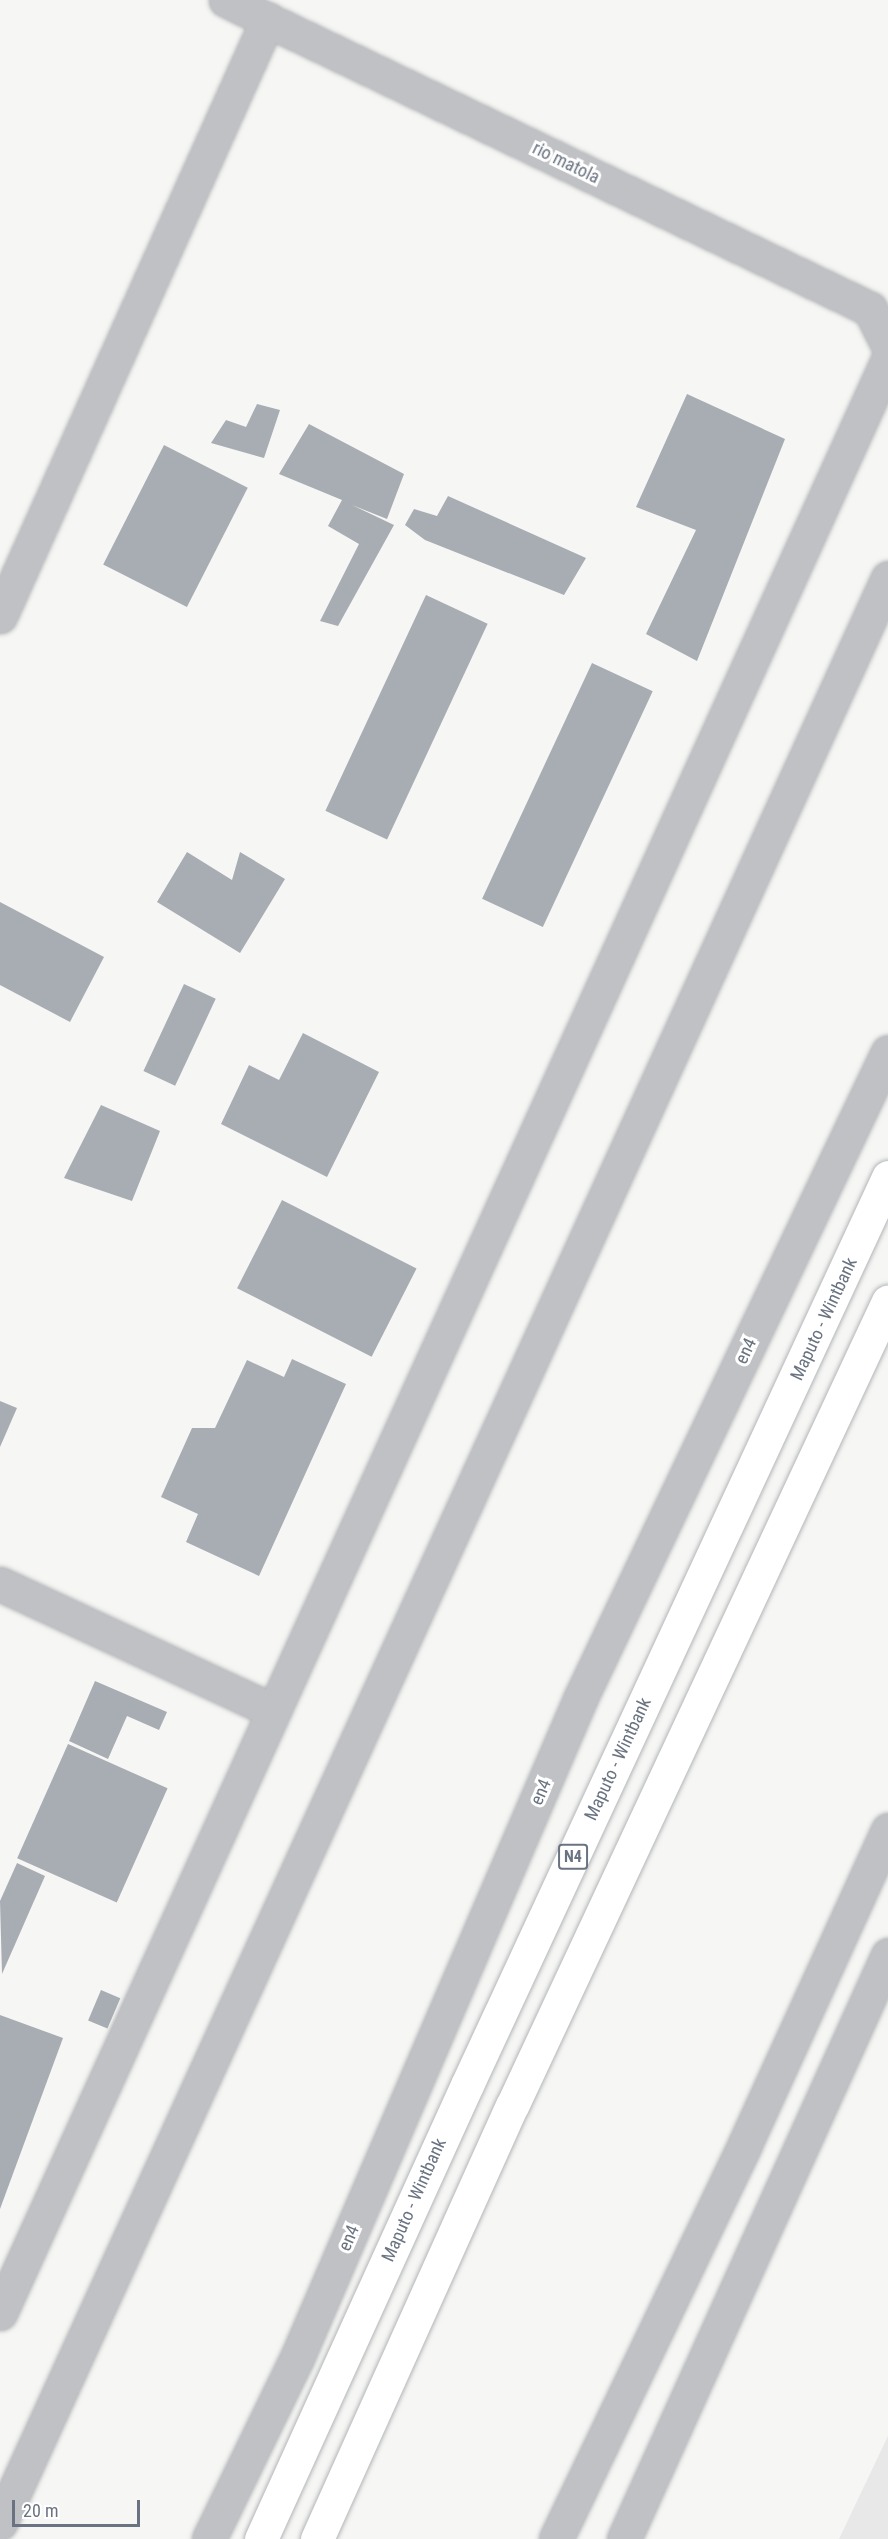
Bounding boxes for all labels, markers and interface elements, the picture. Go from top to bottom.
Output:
street label: rio matola [529,138,603,188]
street label: Maputo - Wintbank [786,1254,862,1384]
street label: en4 [731,1335,761,1367]
street label: Maputo - Wintbank [580,1694,656,1824]
street label: en4 [526,1776,556,1808]
road number: N4 [558,1844,588,1870]
street label: Maputo - Wintbank [377,2135,451,2265]
street label: en4 [334,2222,364,2254]
scale bar [15,2488,142,2526]
text: 20 m [23,2500,58,2521]

